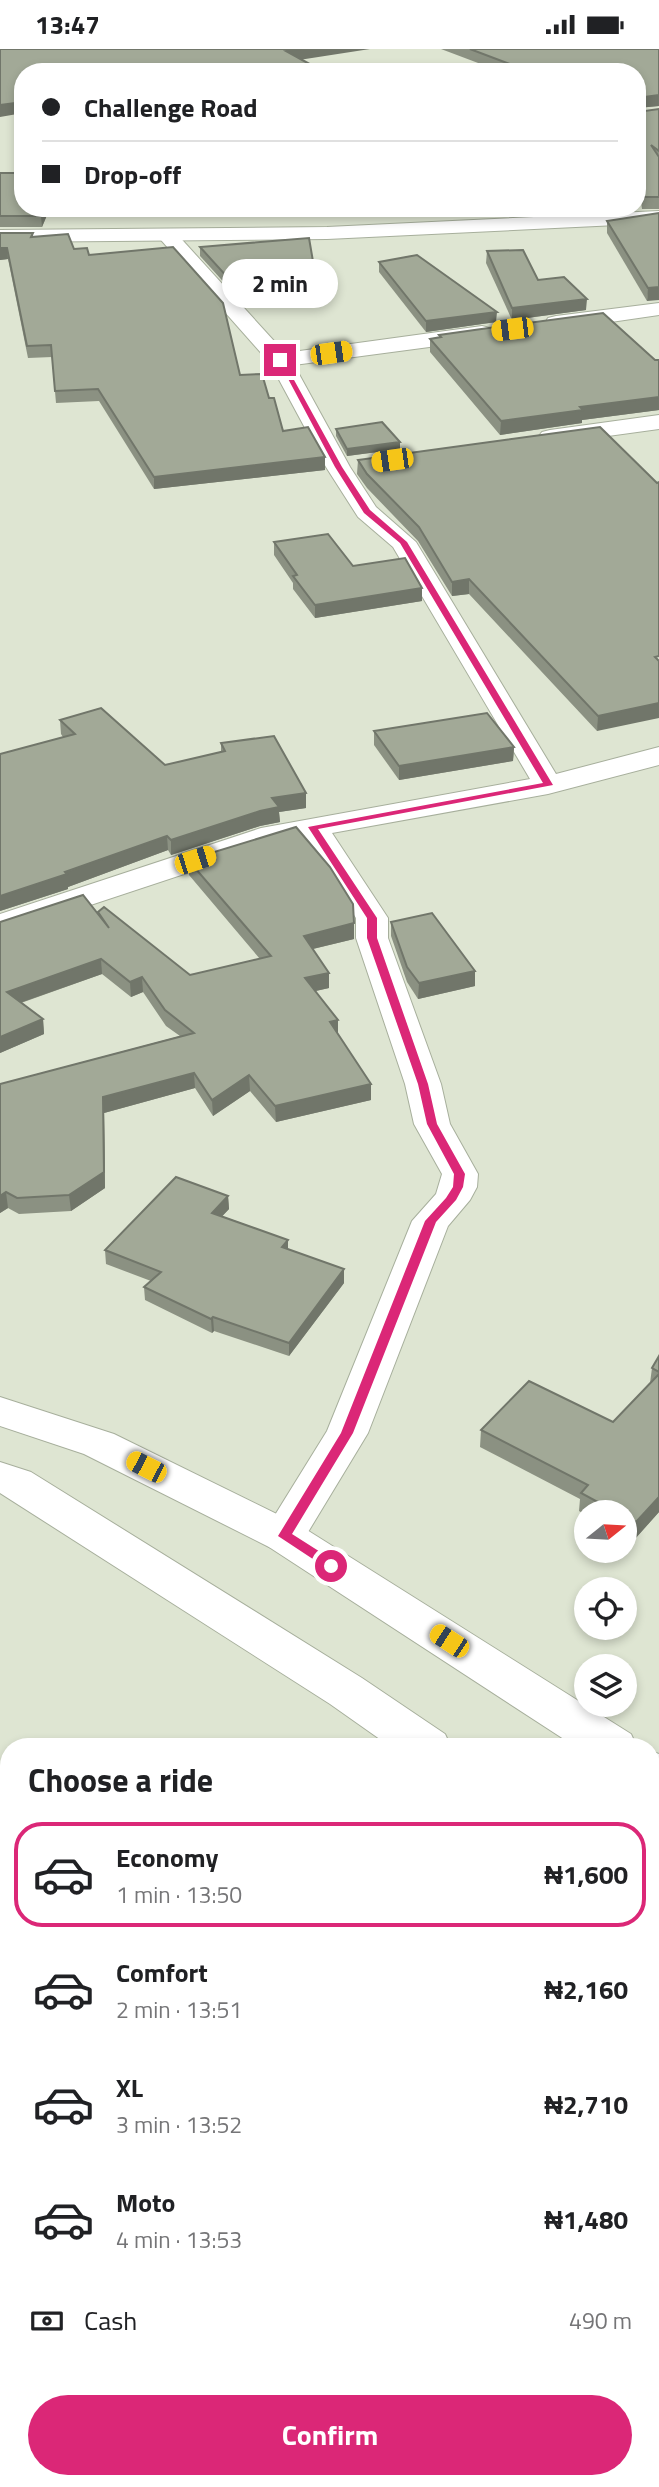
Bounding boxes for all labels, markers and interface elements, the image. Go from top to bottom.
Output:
text: 13:47 [35,5,100,44]
text: Challenge Road [84,88,258,127]
text: Drop-off [84,155,181,194]
callout: 2 min [222,259,338,307]
text: 2 min [252,266,308,301]
car [490,316,535,342]
car [309,340,354,366]
route end [264,344,296,376]
car [370,447,415,473]
car [172,844,219,876]
car [123,1448,170,1486]
north arrow [574,1500,637,1563]
map controls [574,1500,637,1717]
route start [315,1550,347,1582]
button: locate [574,1577,637,1640]
car [426,1621,473,1661]
button: layers [574,1654,637,1717]
text: Choose a ride [28,1756,213,1804]
text: Economy [116,1838,218,1877]
icon: car [32,1843,95,1906]
text: ₦1,600 [544,1855,628,1894]
text: 1 min · 13:50 [116,1877,242,1912]
text: Comfort [116,1953,208,1992]
icon: car [32,1958,95,2021]
text: ₦2,160 [544,1970,628,2009]
text: 2 min · 13:51 [116,1992,242,2027]
text: XL [116,2068,143,2107]
icon: car [32,2073,95,2136]
text: ₦2,710 [544,2085,628,2124]
text: 3 min · 13:52 [116,2107,242,2142]
text: Moto [116,2183,175,2222]
icon: car [32,2188,95,2251]
text: ₦1,480 [544,2200,628,2239]
text: 4 min · 13:53 [116,2222,242,2257]
text: Cash [84,2301,137,2340]
icon: cash [28,2302,66,2340]
text: 490 m [569,2303,632,2338]
button: Confirm [28,2395,632,2475]

